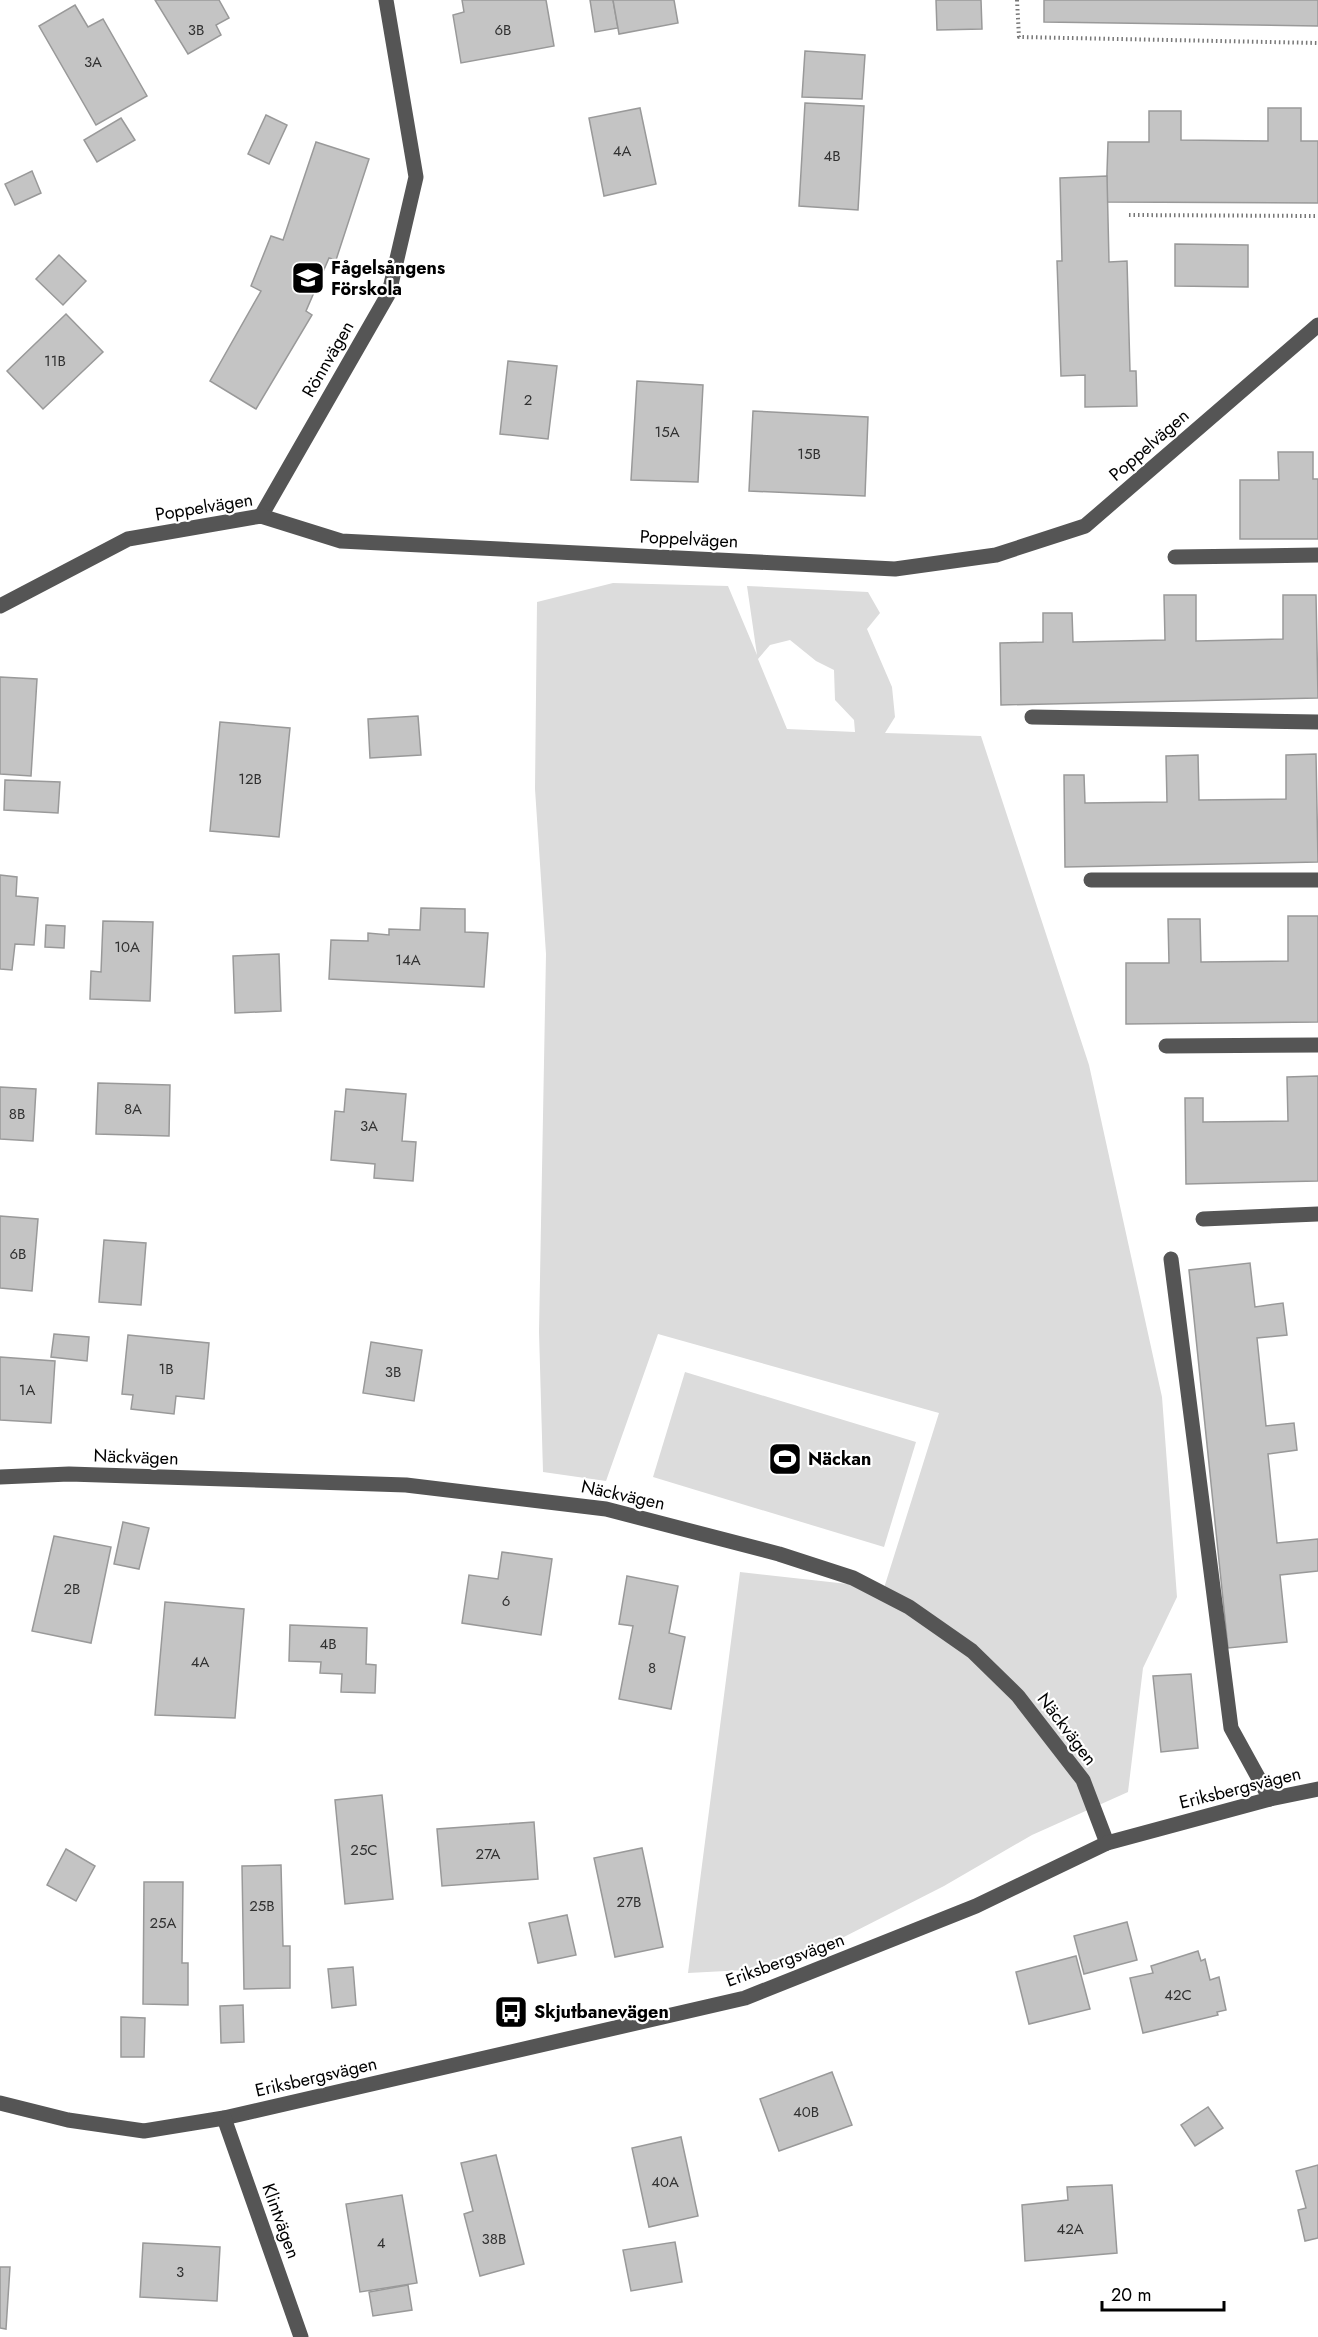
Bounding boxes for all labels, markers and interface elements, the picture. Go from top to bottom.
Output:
house number: 3B [188,19,204,41]
house number: 6B [494,19,512,41]
house number: 3A [84,51,102,73]
house number: 4A [613,140,631,162]
house number: 4B [823,145,841,167]
place label: Fågelsångens Förskola [331,255,445,302]
school or university icon: Fågelsångens Förskola [290,260,326,296]
street label: Rönnvägen [296,316,360,402]
house number: 11B [44,350,66,372]
house number: 2 [524,389,532,411]
street label: Poppelvägen [1103,403,1195,487]
house number: 15A [654,421,680,443]
house number: 15B [797,443,821,465]
street label: Poppelvägen [153,486,255,528]
street label: Poppelvägen [639,523,739,555]
house number: 12B [238,768,262,790]
house number: 10A [114,936,140,958]
house number: 14A [395,949,421,971]
house number: 8A [124,1098,142,1120]
house number: 8B [9,1103,25,1125]
house number: 3A [360,1115,378,1137]
house number: 6B [9,1243,27,1265]
house number: 1B [158,1358,174,1380]
house number: 3B [385,1361,401,1383]
house number: 1A [19,1379,35,1401]
sports icon: Näckan [767,1441,803,1477]
street label: Näckvägen [93,1443,179,1471]
place label: Näckan [808,1446,871,1472]
street label: Näckvägen [579,1473,667,1517]
house number: 2B [64,1578,80,1600]
house number: 6 [502,1590,510,1612]
house number: 4B [319,1633,337,1655]
house number: 4A [191,1651,209,1673]
house number: 8 [648,1657,656,1679]
street label: Näckvägen [1031,1687,1103,1771]
street label: Eriksbergsvägen [1176,1760,1304,1816]
house number: 25C [350,1839,378,1861]
house number: 27A [476,1843,501,1865]
house number: 27B [617,1891,641,1913]
house number: 25B [249,1895,275,1917]
house number: 25A [150,1912,177,1934]
street label: Eriksbergsvägen [722,1927,848,1993]
house number: 42C [1164,1984,1192,2006]
bus stop icon: Skjutbanevägen [493,1994,529,2030]
place label: Skjutbanevägen [534,1999,669,2025]
street label: Eriksbergsvägen [252,2050,380,2104]
house number: 40B [793,2101,819,2123]
house number: 40A [651,2171,679,2193]
street label: Klintvägen [255,2180,307,2262]
house number: 42A [1056,2218,1084,2240]
house number: 38B [482,2228,506,2250]
house number: 4 [377,2232,386,2254]
house number: 3 [176,2261,184,2283]
scale bar [1102,2274,1224,2312]
text: 20 m [1111,2282,1151,2308]

